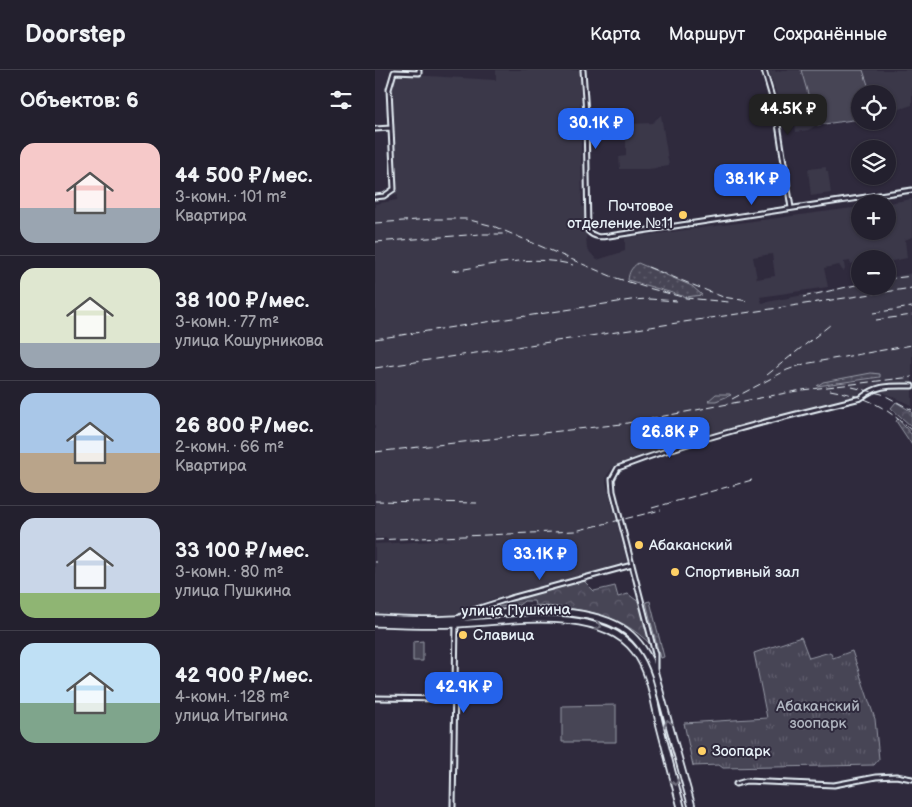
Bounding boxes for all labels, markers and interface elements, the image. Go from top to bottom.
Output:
text: Doorstep [25,20,126,49]
text: Карта [590,24,641,45]
text: Маршрут [669,24,745,45]
text: Сохранённые [773,24,887,45]
map controls [851,85,896,295]
button: locate [851,85,896,130]
icon: filters [327,86,355,114]
text: Объектов: 6 [20,88,139,113]
pin: 44.5K ₽ [742,93,834,136]
text: 44.5K ₽ [760,100,816,119]
pin: 30.1K ₽ [550,108,642,150]
text: 30.1K ₽ [569,114,623,133]
button: layers [851,140,896,185]
icon: home [60,163,120,223]
text: 44 500 ₽/мес. [175,163,313,188]
pin: 38.1K ₽ [706,164,798,206]
text: 38.1K ₽ [725,170,779,189]
text: 3-комн. · 101 m² [175,188,287,207]
button: + [851,195,896,240]
place label: Почтовое отделение №11 [567,197,673,233]
text: Квартира [175,207,247,226]
marker: Почтовое отделение №11 [677,209,689,221]
button: − [851,250,896,295]
icon: home [60,288,120,348]
text: 38 100 ₽/мес. [175,288,309,313]
text: 3-комн. · 77 m² [175,313,279,332]
text: улица Кошурникова [175,332,323,351]
icon: home [60,413,120,473]
text: 26 800 ₽/мес. [175,413,314,438]
pin: 26.8K ₽ [624,416,716,459]
text: 26.8K ₽ [642,423,698,442]
text: 2-комн. · 66 m² [175,438,284,457]
text: Квартира [175,457,247,476]
place label: Абаканский [648,536,733,555]
icon: home [60,538,120,598]
text: 33 100 ₽/мес. [175,538,309,563]
pin: 33.1K ₽ [494,538,586,581]
marker: Абаканский [633,539,645,551]
text: 33.1K ₽ [513,545,567,564]
text: 3-комн. · 80 m² [175,563,284,582]
place label: Спортивный зал [685,563,800,582]
marker: Спортивный зал [669,566,681,578]
text: улица Пушкина [175,582,291,601]
street label: улица Пушкина [461,600,571,621]
one-way arrow [593,620,602,630]
place label: Славица [473,626,535,645]
marker: Славица [457,629,469,641]
icon: home [60,663,120,723]
text: 42 900 ₽/мес. [175,663,313,688]
pin: 42.9K ₽ [418,672,510,714]
text: 42.9K ₽ [436,678,492,697]
text: 4-комн. · 128 m² [175,688,290,707]
park label: Абаканский зоопарк [775,697,860,733]
text: улица Итыгина [175,707,288,726]
one-way arrow [663,719,674,728]
place label: Зоопарк [712,742,770,761]
marker: Зоопарк [696,745,708,757]
one-way arrow [669,778,680,787]

